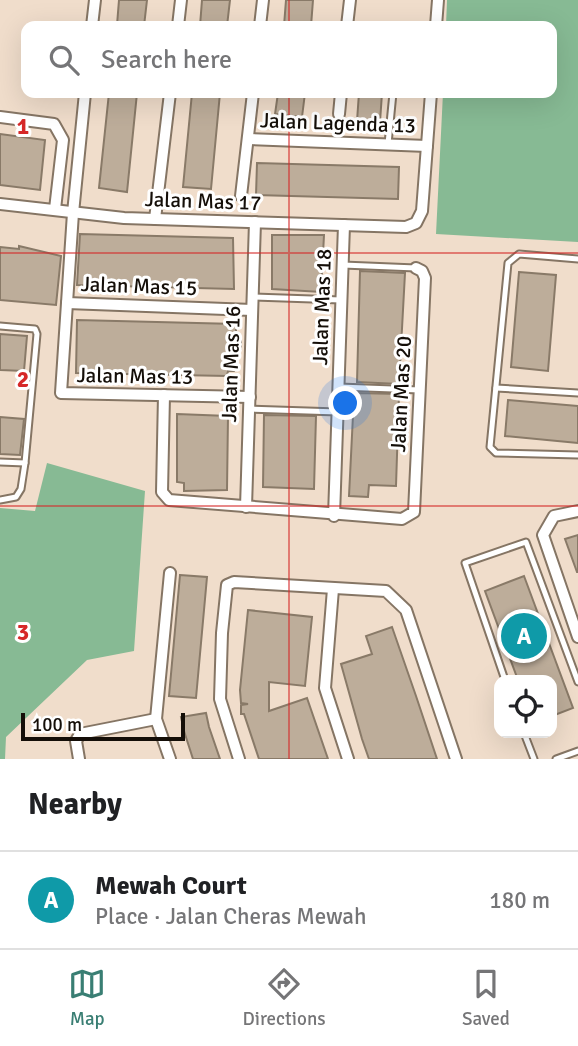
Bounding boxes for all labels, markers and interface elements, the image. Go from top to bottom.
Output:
search box [21,21,557,98]
icon: search [45,41,83,79]
text: Search here [101,44,232,76]
street label: Jalan Lagenda 13 [260,107,416,139]
text: 1 [17,112,29,141]
street label: Jalan Mas 17 [144,186,262,216]
street label: Jalan Mas 18 [307,248,337,366]
street label: Jalan Mas 15 [80,271,198,301]
street label: Jalan Mas 16 [216,305,246,423]
street label: Jalan Mas 20 [385,335,417,453]
street label: Jalan Mas 13 [77,362,193,390]
text: 2 [17,365,29,394]
your location [328,386,362,420]
pin: A [501,610,547,662]
text: 3 [17,618,29,647]
map controls [494,675,557,738]
button: locate [494,675,557,738]
scale bar [21,710,186,742]
text: 100 m [32,713,82,737]
text: Nearby [28,786,122,823]
text: Mewah Court [95,870,247,902]
text: A [44,886,58,915]
text: 180 m [489,886,550,915]
text: Place · Jalan Cheras Mewah [95,902,367,931]
tab: Map [68,965,106,1031]
tab: Directions [243,965,326,1031]
tab: Saved [462,965,510,1031]

